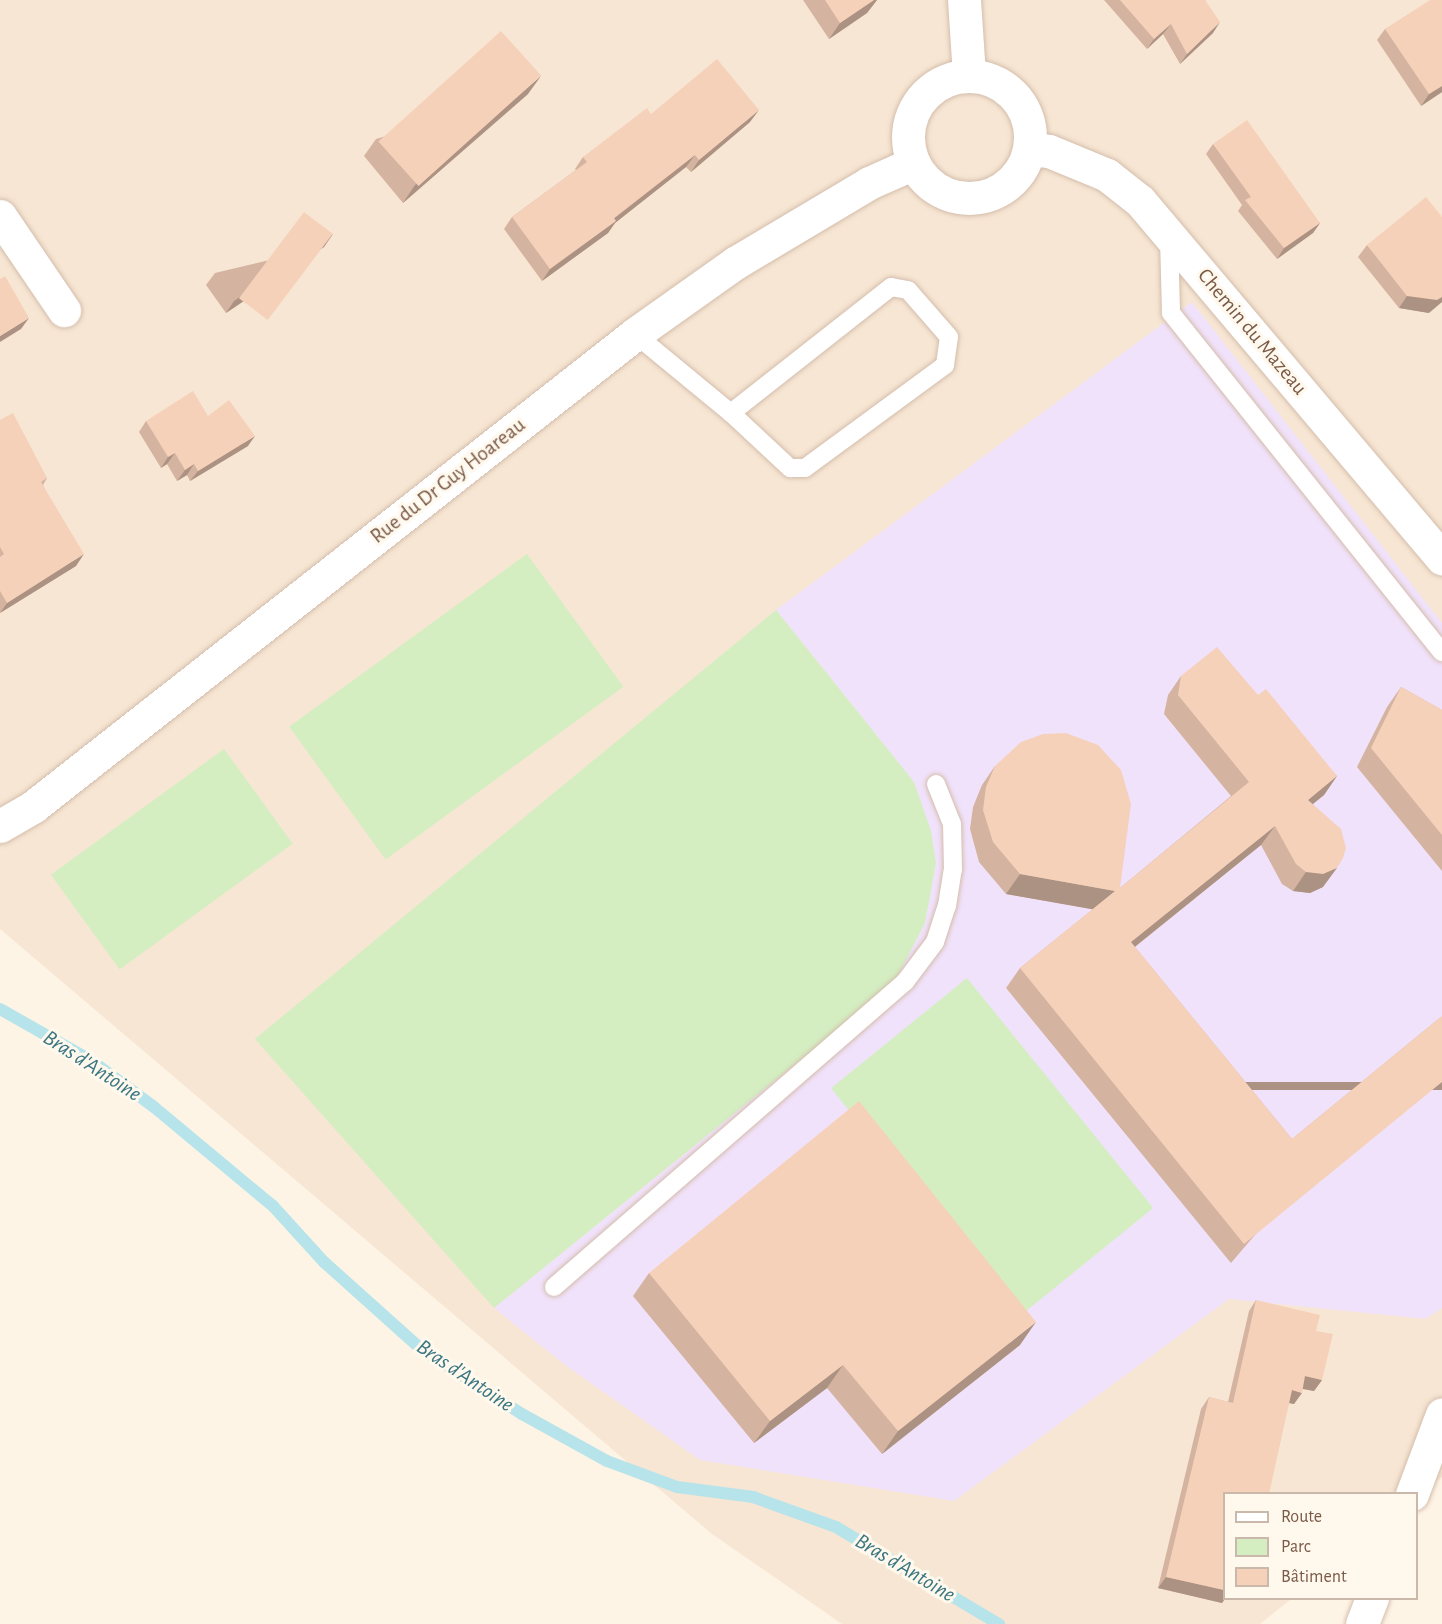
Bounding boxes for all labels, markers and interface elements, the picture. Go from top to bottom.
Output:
street label: Chemin du Mazeau [1192,264,1312,400]
street label: Rue du Dr Guy Hoareau [366,413,530,549]
water label: Bras d'Antoine [38,1025,146,1107]
water label: Bras d'Antoine [411,1334,519,1418]
legend [1223,1492,1418,1600]
text: Route [1281,1508,1322,1526]
water label: Bras d'Antoine [850,1528,960,1608]
text: Parc [1281,1538,1311,1556]
text: Bâtiment [1281,1568,1347,1586]

